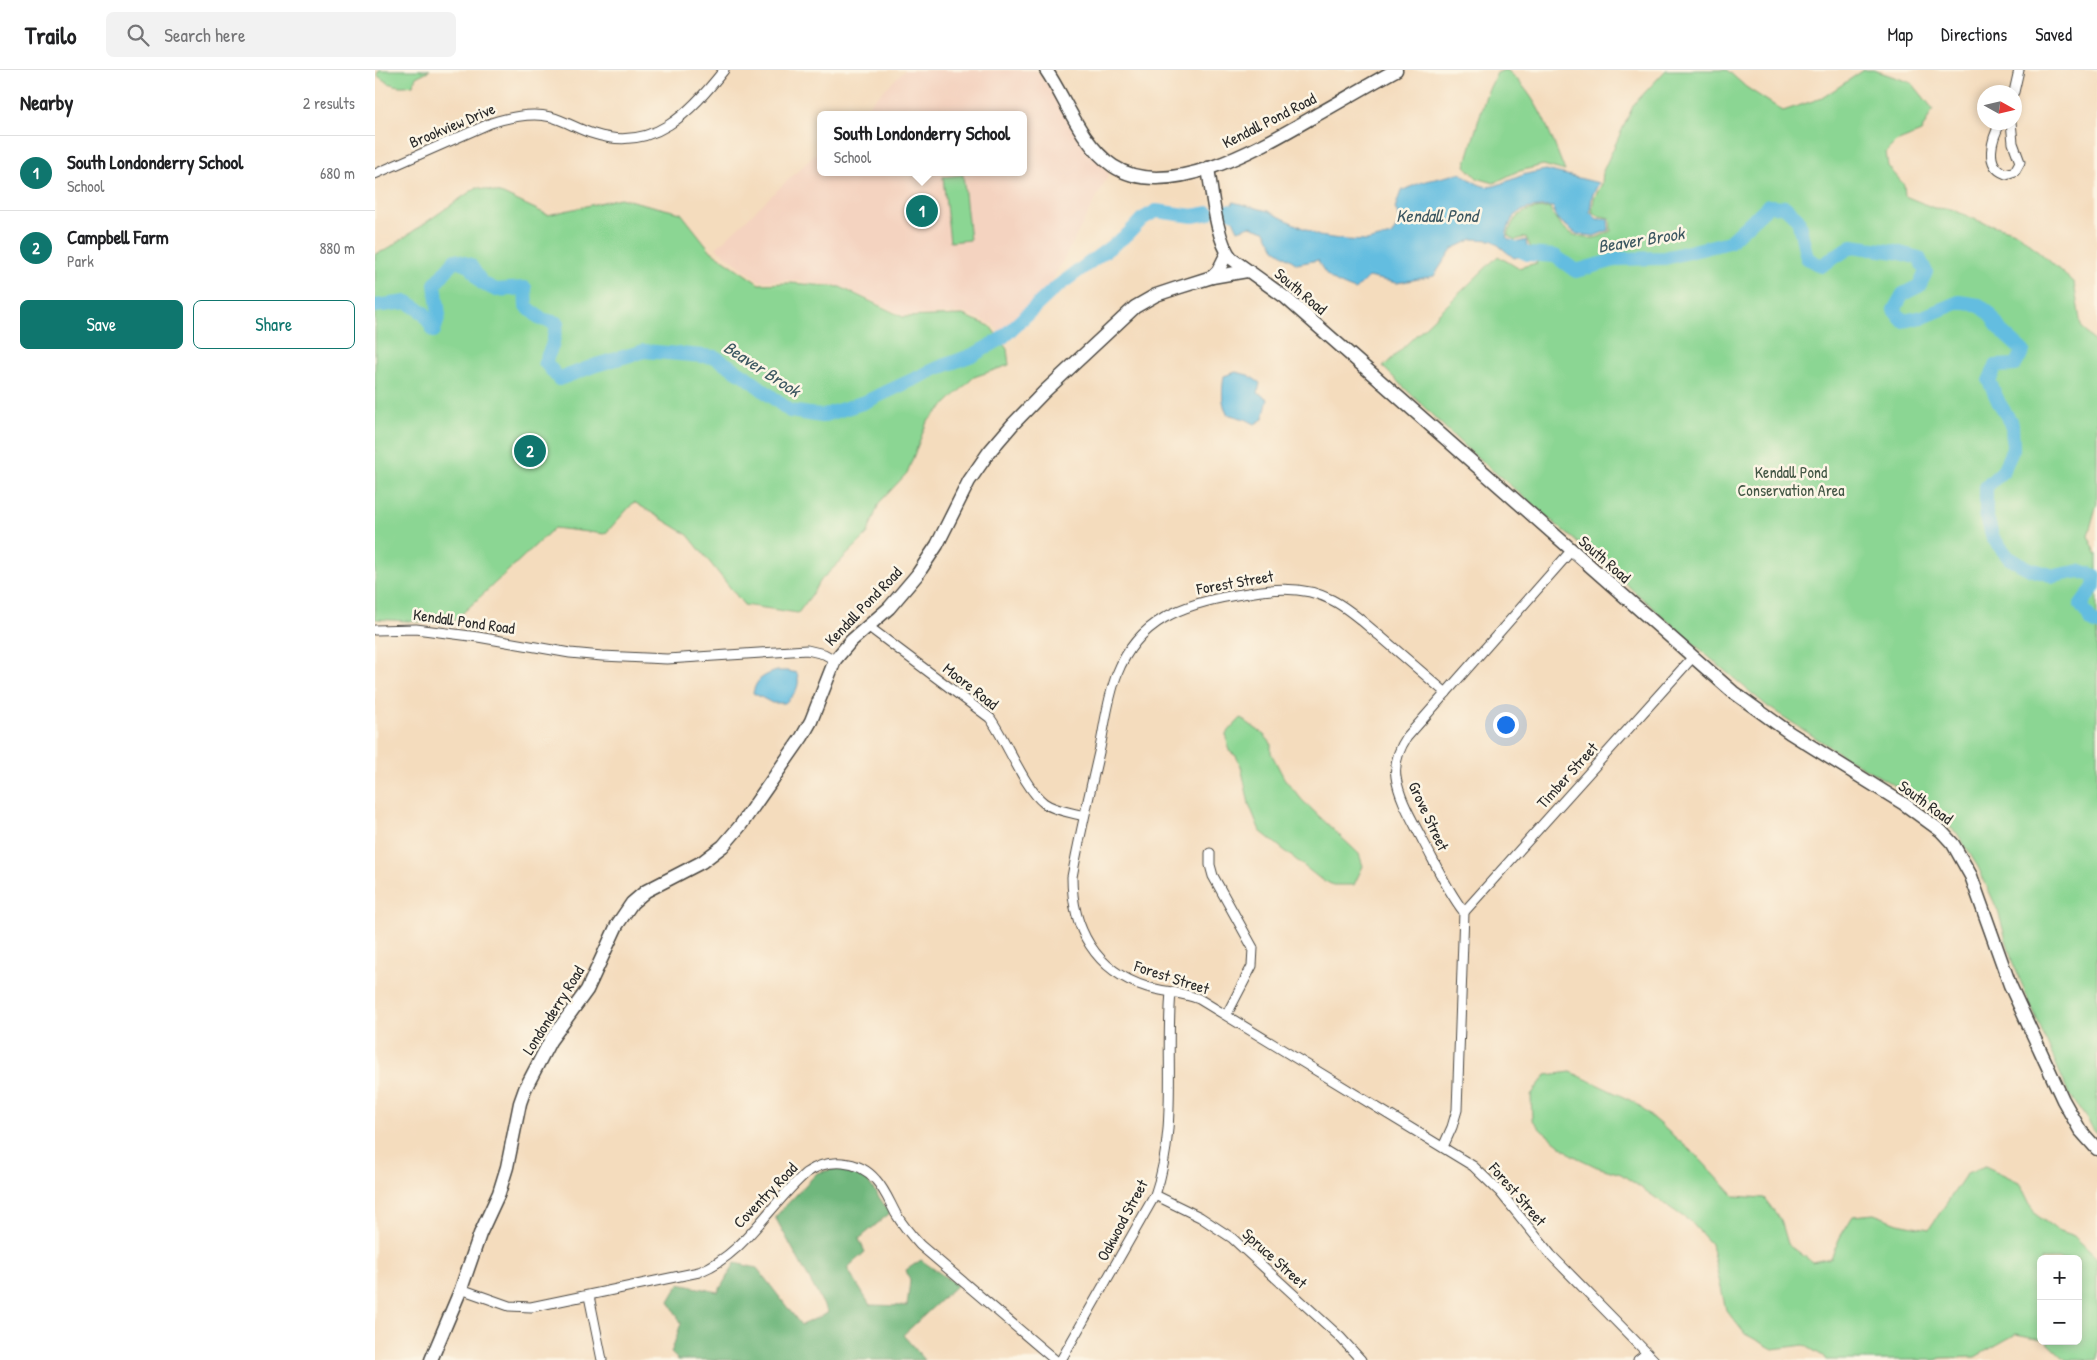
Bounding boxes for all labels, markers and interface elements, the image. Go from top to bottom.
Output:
search box [106,12,456,57]
text: Trailo [25,19,76,51]
icon: search [124,21,152,49]
text: Search here [164,22,246,48]
text: Map [1888,22,1913,47]
text: Directions [1941,22,2007,47]
text: Saved [2035,22,2072,47]
north arrow [1977,85,2022,130]
street label: Kendall Pond Road [1218,87,1320,153]
text: Nearby [20,88,73,117]
text: 2 results [303,92,355,114]
street label: Brookview Drive [406,97,499,153]
popup [817,111,1027,176]
text: South Londonderry School [834,120,1010,146]
text: School [834,146,871,168]
text: South Londonderry School [67,149,243,175]
text: 1 [33,162,39,184]
text: 680 m [320,162,355,184]
text: School [67,175,104,197]
pin: 1 [906,192,938,230]
water label: Kendall Pond [1396,203,1481,228]
water label: Beaver Brook [1596,220,1687,259]
text: Campbell Farm [67,224,169,250]
text: 2 [32,237,40,259]
text: 880 m [319,237,355,259]
text: Park [67,250,94,272]
street label: South Road [1270,263,1332,319]
button: Save [20,300,183,349]
button: Share [193,300,355,349]
water label: Beaver Brook [719,334,807,404]
pin: 2 [514,432,546,470]
park label: Kendall Pond Conservation Area [1738,461,1844,501]
street label: South Road [1574,530,1636,588]
street label: Kendall Pond Road [819,561,907,651]
street label: Forest Street [1194,564,1276,600]
street label: Kendall Pond Road [412,603,516,639]
street label: Moore Road [939,657,1003,715]
your location [1493,712,1519,738]
street label: Timber Street [1531,737,1603,813]
street label: South Road [1894,775,1958,829]
street label: Grove Street [1403,778,1455,855]
street label: Forest Street [1131,954,1213,1000]
street label: Londonderry Road [517,961,589,1059]
street label: Coventry Road [728,1157,802,1233]
street label: Forest Street [1484,1157,1552,1231]
street label: Oakwood Street [1091,1175,1153,1265]
street label: Spruce Street [1238,1223,1313,1293]
map controls [2037,1255,2082,1345]
button: + [2037,1255,2082,1300]
button: − [2037,1300,2082,1345]

